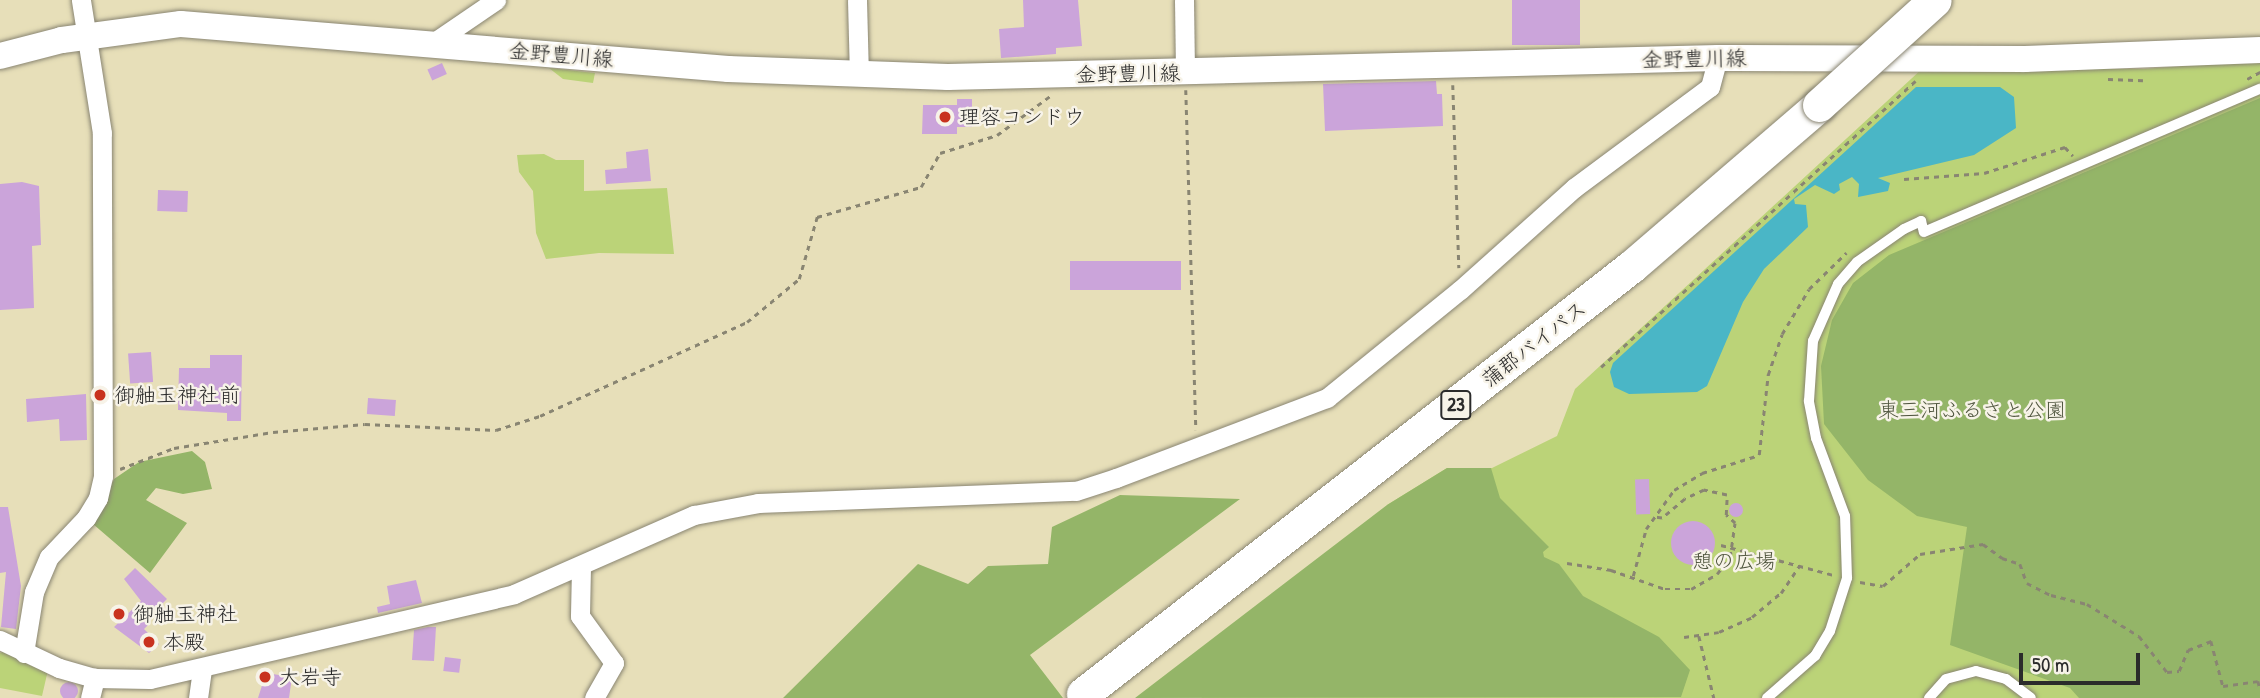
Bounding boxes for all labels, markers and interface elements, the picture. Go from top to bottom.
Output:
street label: 金野豊川線 [508,38,614,72]
street label: 金野豊川線 [1641,45,1747,73]
street label: 金野豊川線 [1075,60,1181,88]
place label: 理容コンドウ [959,104,1085,130]
marker: 理容コンドウ [937,109,953,125]
street label: 蒲郡バイパス [1477,295,1591,393]
place label: 御舳玉神社前 [114,382,240,408]
marker: 御舳玉神社前 [92,387,108,403]
road number: 23 [1440,390,1472,420]
park label: 東三河ふるさと公園 [1878,397,2066,423]
park label: 憩の広場 [1692,548,1776,574]
place label: 御舳玉神社 [133,601,238,627]
marker: 御舳玉神社 [111,606,127,622]
place label: 本殿 [163,629,205,655]
marker: 本殿 [141,634,157,650]
scale bar [2022,638,2143,682]
text: 50 m [2032,650,2069,679]
place label: 大岩寺 [279,664,342,690]
marker: 大岩寺 [257,669,273,685]

